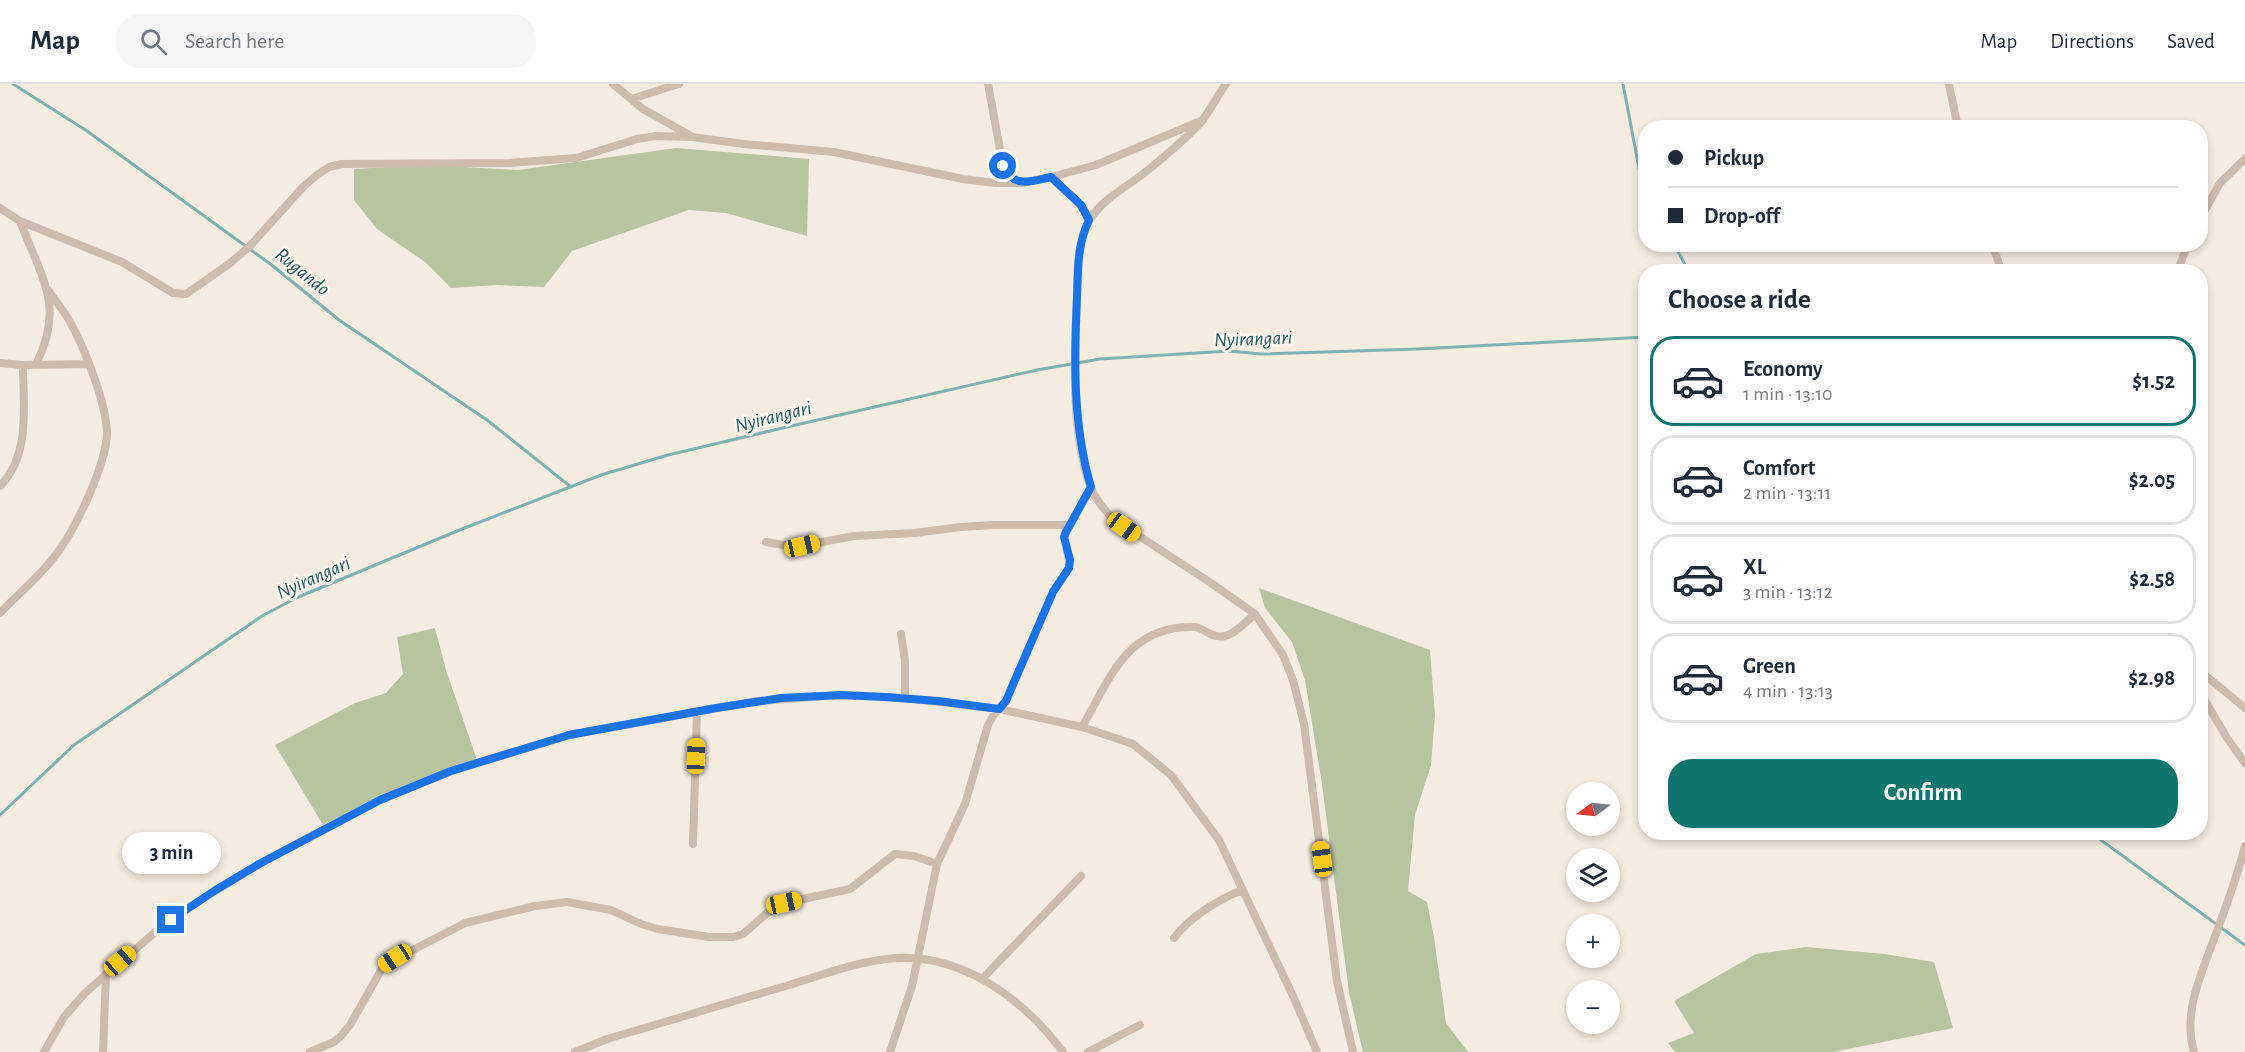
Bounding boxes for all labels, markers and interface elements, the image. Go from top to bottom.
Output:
search box [116,14,536,68]
icon: search [137,25,170,58]
text: Map [30,27,80,55]
text: Search here [185,30,284,52]
text: Map [1981,31,2017,52]
text: Directions [2050,31,2134,52]
text: Saved [2167,31,2215,52]
text: Pickup [1704,147,1764,169]
route start [989,152,1016,179]
text: Drop-off [1704,205,1780,227]
water label: Rugando [271,244,333,300]
text: Choose a ride [1668,286,1811,313]
water label: Nyirangari [1214,328,1292,350]
icon: car [1671,354,1725,408]
text: Economy [1743,358,1823,380]
text: $1.52 [2132,370,2175,392]
text: 1 min · 13:10 [1743,384,1833,404]
water label: Nyirangari [733,398,814,436]
icon: car [1671,453,1725,507]
text: Comfort [1743,457,1815,479]
text: $2.05 [2129,469,2175,491]
text: 2 min · 13:11 [1743,483,1831,503]
car [1104,509,1144,545]
car [782,533,822,559]
icon: car [1671,552,1725,606]
water label: Nyirangari [274,553,353,603]
text: XL [1743,556,1766,578]
text: $2.58 [2129,568,2175,590]
text: 3 min · 13:12 [1743,582,1833,602]
icon: car [1671,651,1725,705]
text: Green [1743,655,1796,677]
text: $2.98 [2128,667,2175,689]
text: 4 min · 13:13 [1743,681,1833,701]
car [686,738,706,774]
button: Confirm [1668,759,2178,828]
north arrow [1566,782,1620,836]
map controls [1566,782,1620,1034]
callout: 3 min [122,833,220,875]
car [1311,840,1333,878]
text: 3 min [150,843,193,863]
button: layers [1566,848,1620,902]
car [765,890,803,916]
route end [157,906,184,933]
button: + [1566,914,1620,968]
car [375,941,415,975]
car [101,942,139,980]
button: − [1566,980,1620,1034]

